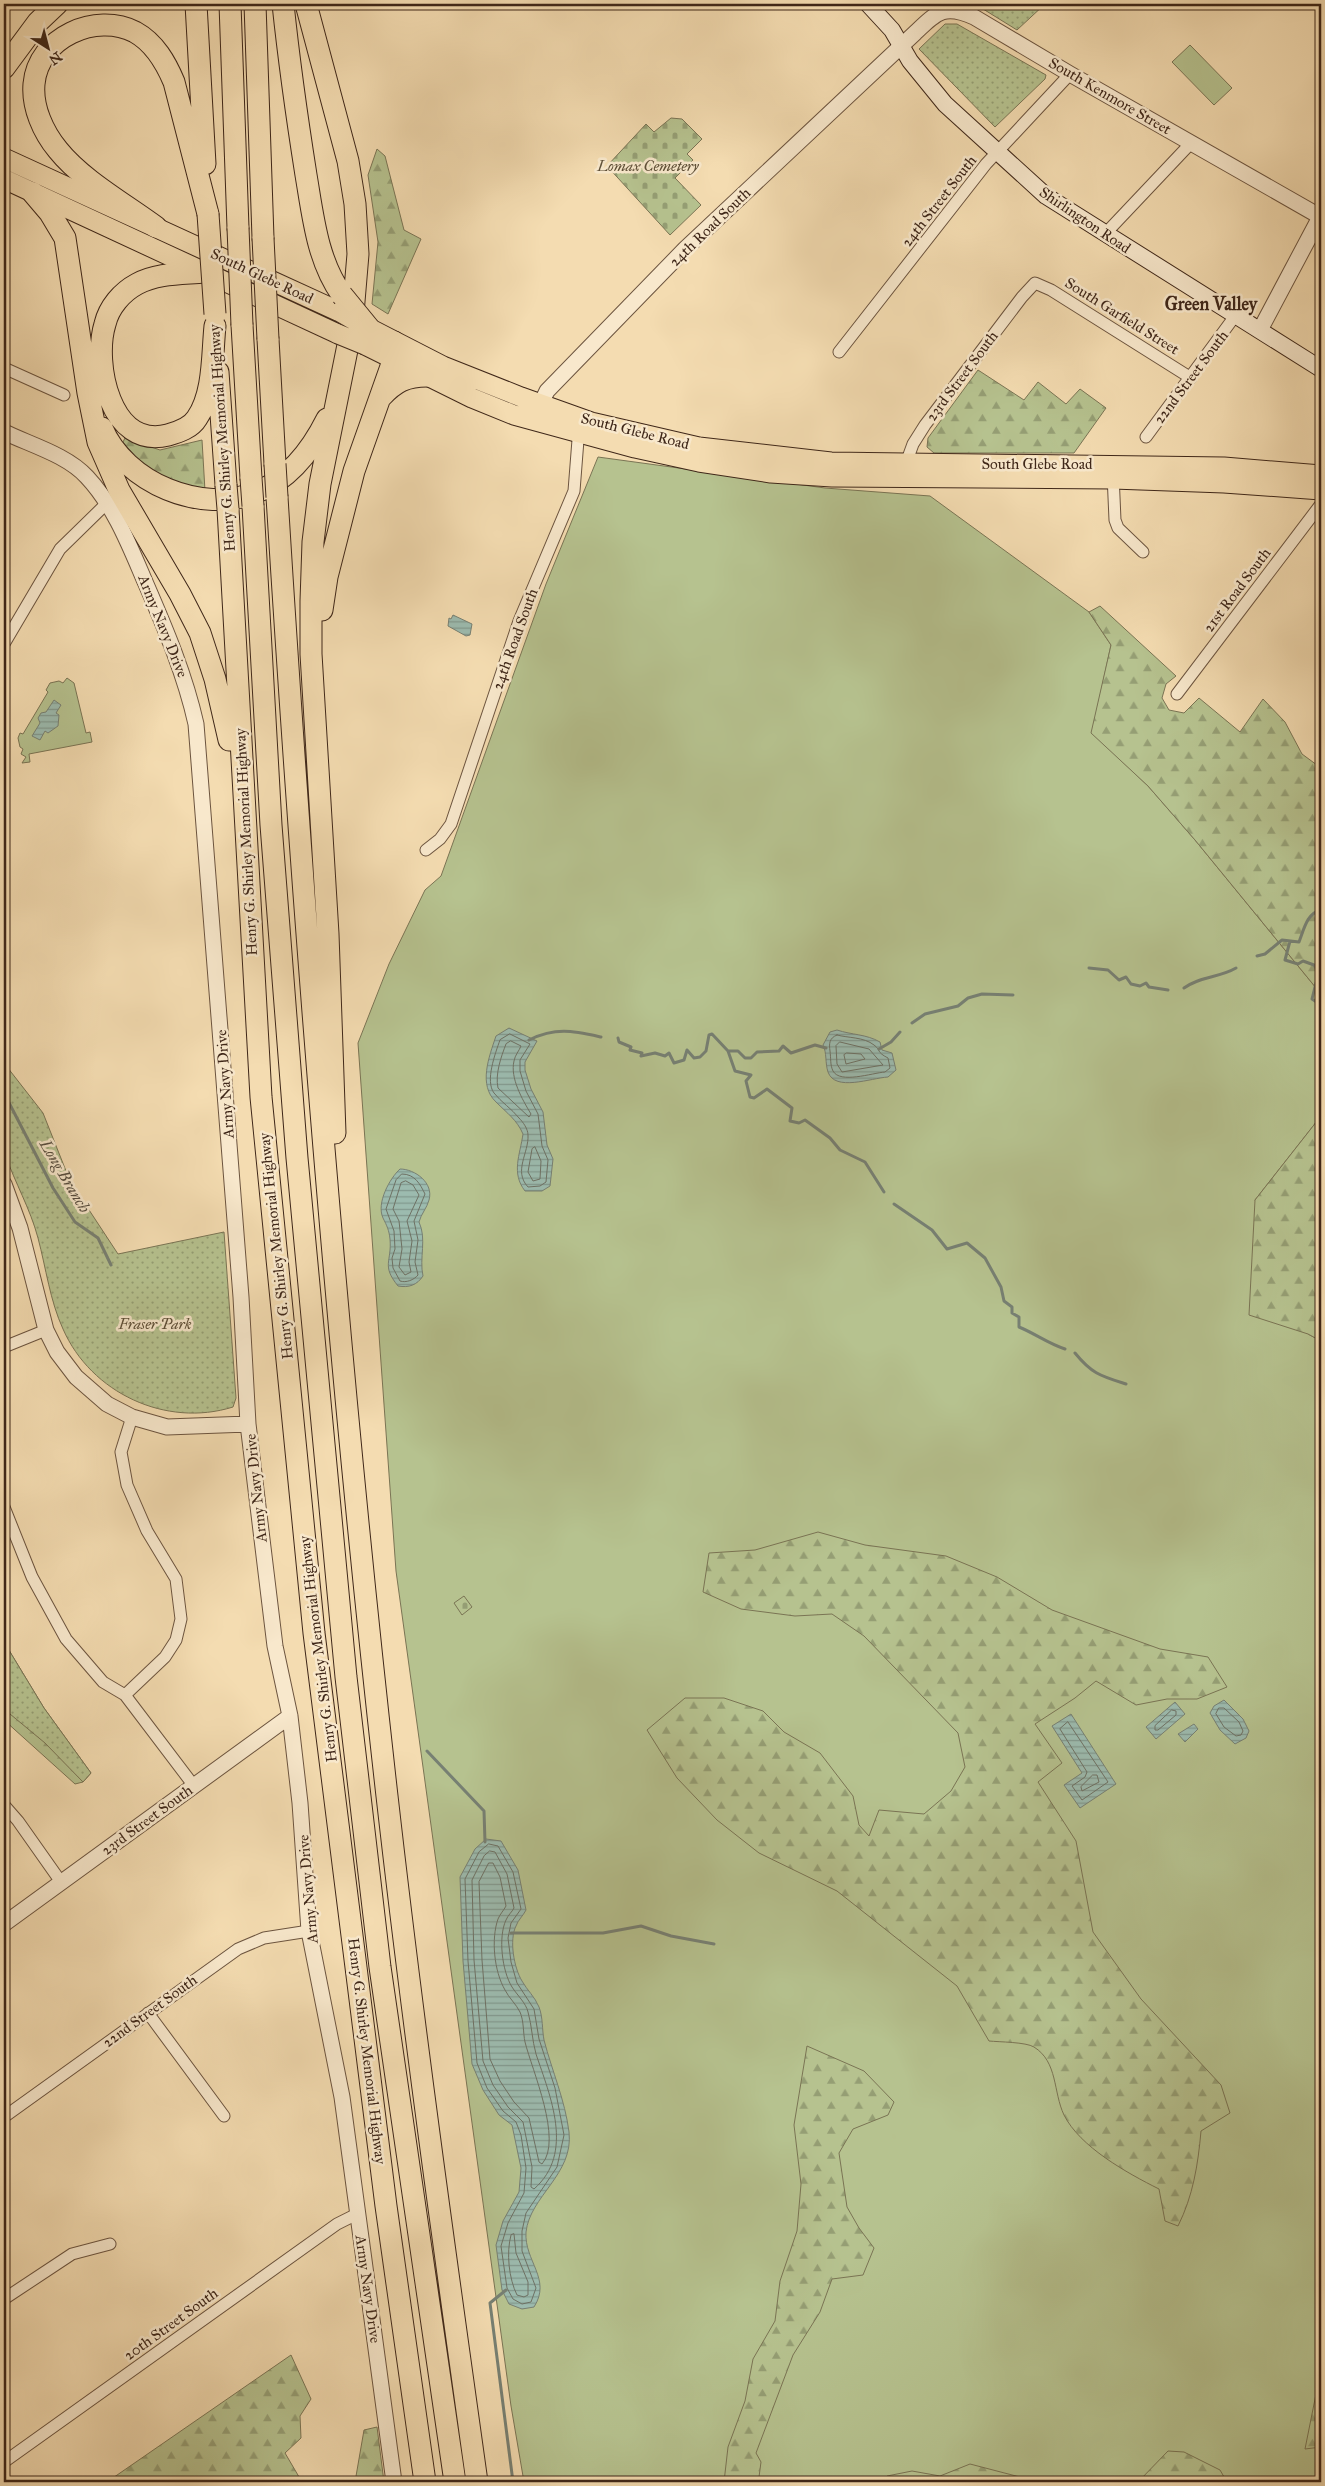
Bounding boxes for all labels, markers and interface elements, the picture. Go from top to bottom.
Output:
north arrow [22,22,72,72]
text: N [45,48,65,69]
street label: South Kenmore Street [1046,54,1175,139]
street label: 24th Street South [898,151,981,250]
park label: Lomax Cemetery [596,157,700,175]
street label: 24th Road South [666,183,755,270]
street label: Shirlington Road [1036,183,1134,257]
street label: South Glebe Road [208,244,317,308]
street label: South Garfield Street [1062,274,1183,359]
district label: Green Valley [1165,293,1259,316]
street label: Henry G. Shirley Memorial Highway [205,323,239,552]
street label: 22nd Street South [1150,326,1232,427]
street label: 23rd Street South [922,327,1002,425]
street label: South Glebe Road [579,409,692,453]
street label: South Glebe Road [981,455,1093,473]
street label: 21st Road South [1200,544,1275,636]
street label: Army Navy Drive [134,571,192,680]
street label: 24th Road South [488,586,542,692]
street label: Henry G. Shirley Memorial Highway [231,727,261,956]
street label: Army Navy Drive [212,1029,238,1140]
street label: Henry G. Shirley Memorial Highway [255,1131,297,1360]
water label: Long Branch [35,1135,94,1216]
park label: Fraser Park [118,1315,192,1333]
street label: Army Navy Drive [241,1433,271,1544]
street label: Henry G. Shirley Memorial Highway [295,1534,341,1763]
street label: 23rd Street South [98,1781,197,1859]
street label: Army Navy Drive [294,1834,322,1945]
street label: Henry G. Shirley Memorial Highway [344,1937,390,2166]
street label: 22nd Street South [99,1970,201,2051]
street label: Army Navy Drive [351,2233,385,2344]
street label: 20th Street South [121,2284,222,2364]

